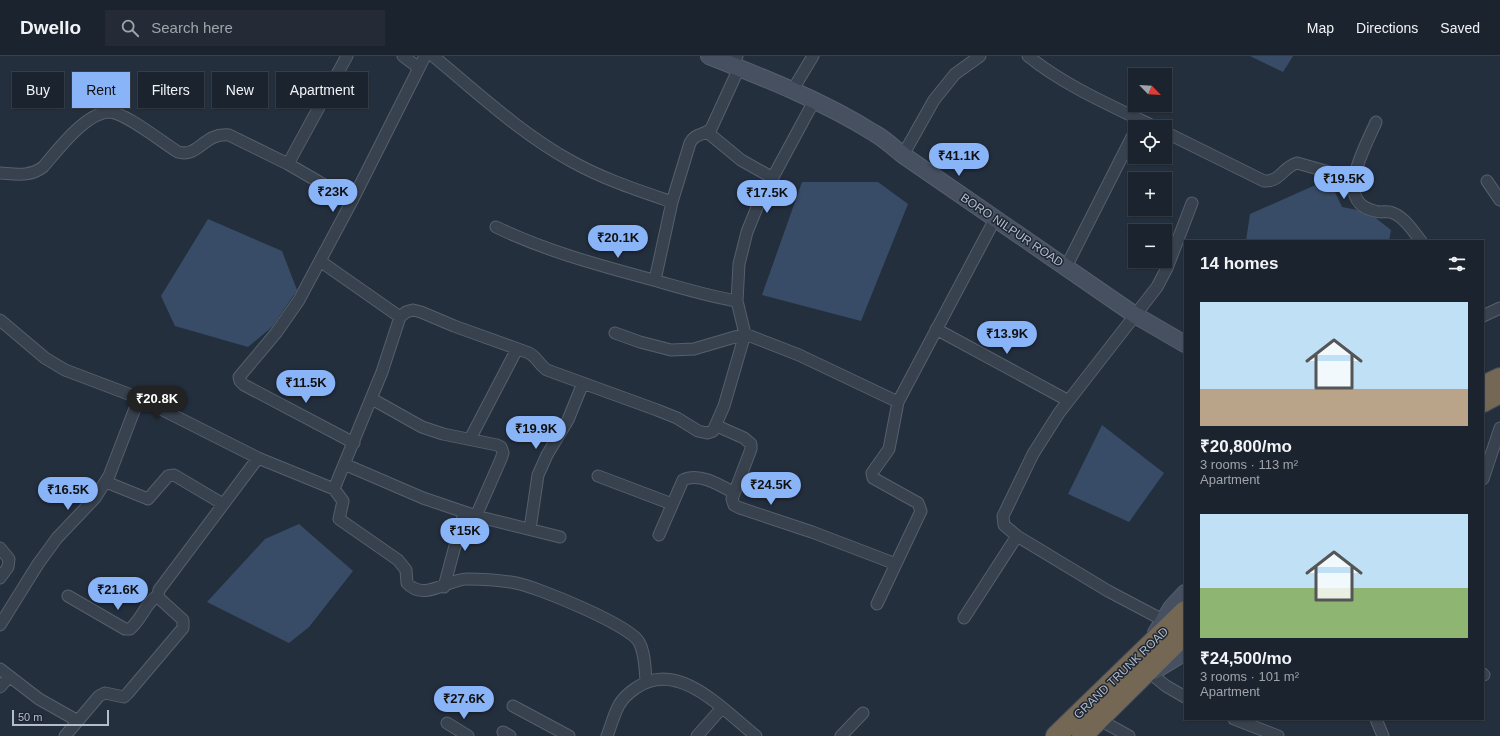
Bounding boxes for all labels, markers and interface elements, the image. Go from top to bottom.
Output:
search box [105,10,385,46]
text: Dwello [20,17,81,38]
icon: search [119,17,141,39]
text: Search here [151,19,233,36]
text: Map [1307,20,1334,36]
text: Directions [1356,20,1418,36]
text: Saved [1440,20,1480,36]
north arrow [1128,68,1172,112]
map controls [1128,68,1172,268]
chip: Buy [12,72,64,108]
chip: Rent [72,72,130,108]
chip: Filters [138,72,204,108]
chip: New [212,72,268,108]
chip: Apartment [276,72,368,108]
button: locate [1128,120,1172,164]
pin: ₹41.1K [926,143,992,177]
text: ₹41.1K [938,148,980,163]
pin: ₹19.5K [1311,166,1377,200]
text: ₹19.5K [1323,171,1365,186]
button: + [1128,172,1172,216]
pin: ₹23K [309,179,357,213]
pin: ₹17.5K [734,180,800,214]
text: ₹23K [317,184,349,199]
text: ₹17.5K [746,185,788,200]
street label: BORO NILPUR ROAD [958,190,1066,270]
button: − [1128,224,1172,268]
pin: ₹20.1K [585,225,651,259]
text: ₹20.1K [597,230,639,245]
icon: filters [1446,253,1468,275]
text: 14 homes [1200,254,1278,273]
pin: ₹13.9K [974,321,1040,355]
text: ₹13.9K [986,326,1028,341]
icon: home [1298,328,1370,400]
pin: ₹11.5K [273,370,339,404]
text: ₹11.5K [285,375,327,390]
pin: ₹20.8K [124,386,190,420]
text: ₹20.8K [136,391,178,406]
pin: ₹19.9K [503,416,569,450]
text: ₹19.9K [515,421,557,436]
text: ₹20,800/mo [1200,437,1292,456]
text: 3 rooms · 113 m² [1200,457,1298,472]
pin: ₹24.5K [738,472,804,506]
text: Apartment [1200,472,1260,487]
pin: ₹16.5K [35,477,101,511]
text: ₹24.5K [750,477,792,492]
text: ₹16.5K [47,482,89,497]
pin: ₹15K [441,518,489,552]
text: ₹15K [449,523,481,538]
icon: home [1298,540,1370,612]
pin: ₹21.6K [85,577,151,611]
text: ₹21.6K [97,582,139,597]
street label: GRAND TRUNK ROAD [1071,624,1171,722]
text: ₹24,500/mo [1200,649,1292,668]
text: 3 rooms · 101 m² [1200,669,1299,684]
text: Apartment [1200,684,1260,699]
pin: ₹27.6K [431,686,497,720]
text: ₹27.6K [443,691,485,706]
scale bar [12,708,109,727]
text: 50 m [18,711,42,723]

